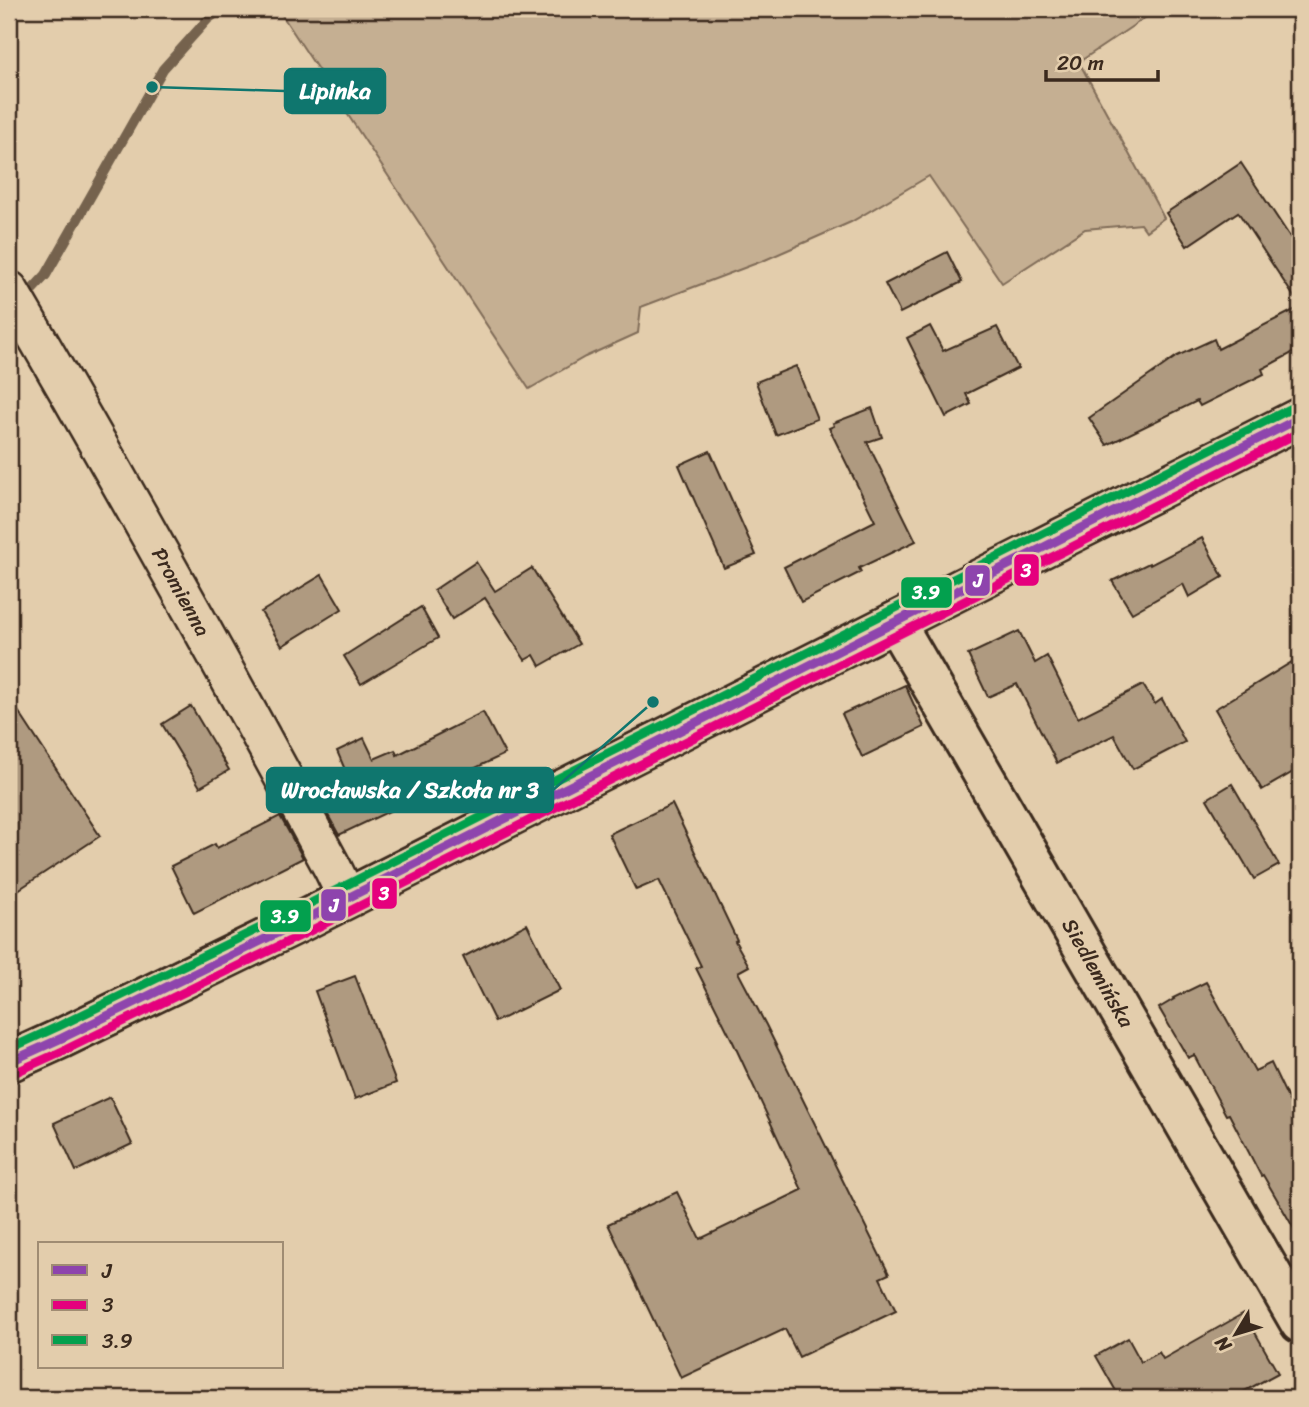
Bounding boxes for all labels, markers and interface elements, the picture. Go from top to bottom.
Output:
scale bar [1046,38,1158,82]
text: 20 m [1057,44,1104,82]
callout: Lipinka [285,69,385,113]
text: Lipinka [299,71,371,112]
street label: Promienna [141,540,221,644]
line badge: 3 [1013,553,1040,587]
text: 3 [1020,554,1032,587]
line badge: J [964,564,991,597]
text: J [973,564,984,597]
line badge: 3.9 [900,576,953,609]
text: 3.9 [911,576,940,609]
callout: Wrocławska / Szkoła nr 3 [267,768,553,812]
text: Wrocławska / Szkoła nr 3 [281,770,539,811]
line badge: 3 [371,877,398,910]
text: 3 [378,877,390,910]
line badge: J [320,888,347,922]
text: J [329,889,340,922]
line badge: 3.9 [259,899,312,933]
text: 3.9 [270,900,299,933]
street label: Siedlemińska [1051,911,1145,1036]
legend [38,1242,284,1368]
text: J [101,1252,113,1290]
text: 3 [102,1286,114,1324]
north arrow [1200,1298,1270,1368]
text: 3.9 [102,1322,133,1360]
text: N [1205,1328,1241,1360]

